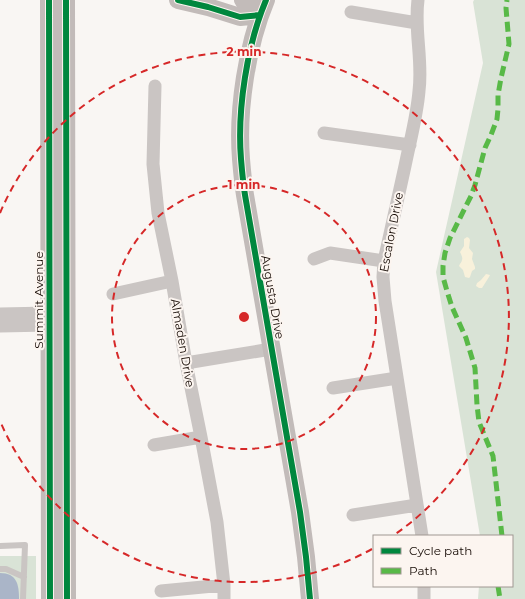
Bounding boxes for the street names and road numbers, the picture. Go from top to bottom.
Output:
street label: Escalon Drive [376,191,406,273]
street label: Summit Avenue [31,251,46,349]
street label: Augusta Drive [258,254,288,340]
street label: Almaden Drive [168,298,198,388]

